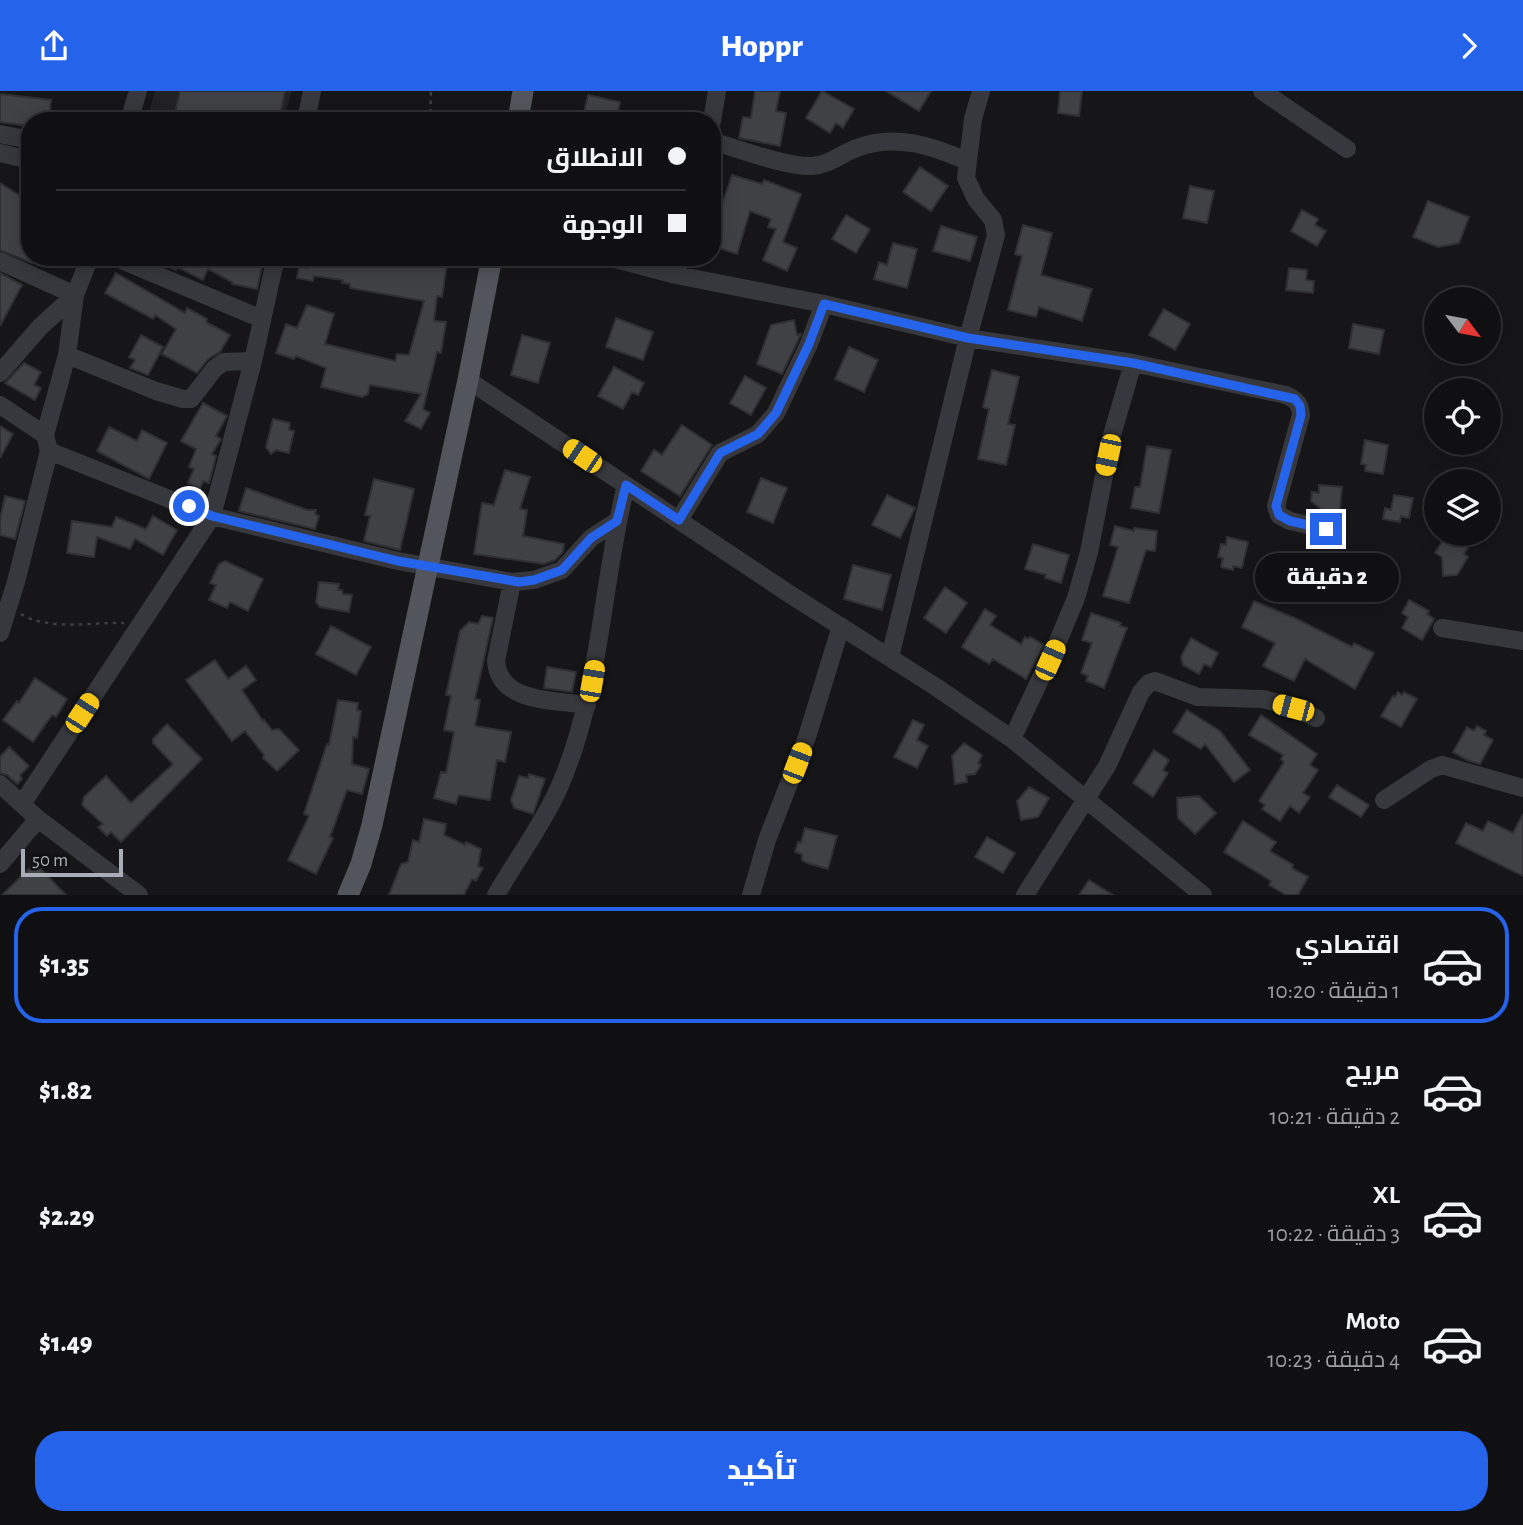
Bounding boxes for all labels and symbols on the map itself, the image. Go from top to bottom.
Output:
north arrow [1424,287,1502,364]
car [1094,432,1123,478]
car [559,436,606,476]
route start [173,490,205,522]
route end [1310,513,1342,545]
callout: 2 دقيقة [1254,553,1398,603]
car [1032,637,1069,683]
car [579,658,606,704]
car [62,690,103,736]
car [1270,692,1317,724]
car [780,740,815,786]
scale bar [21,846,122,878]

